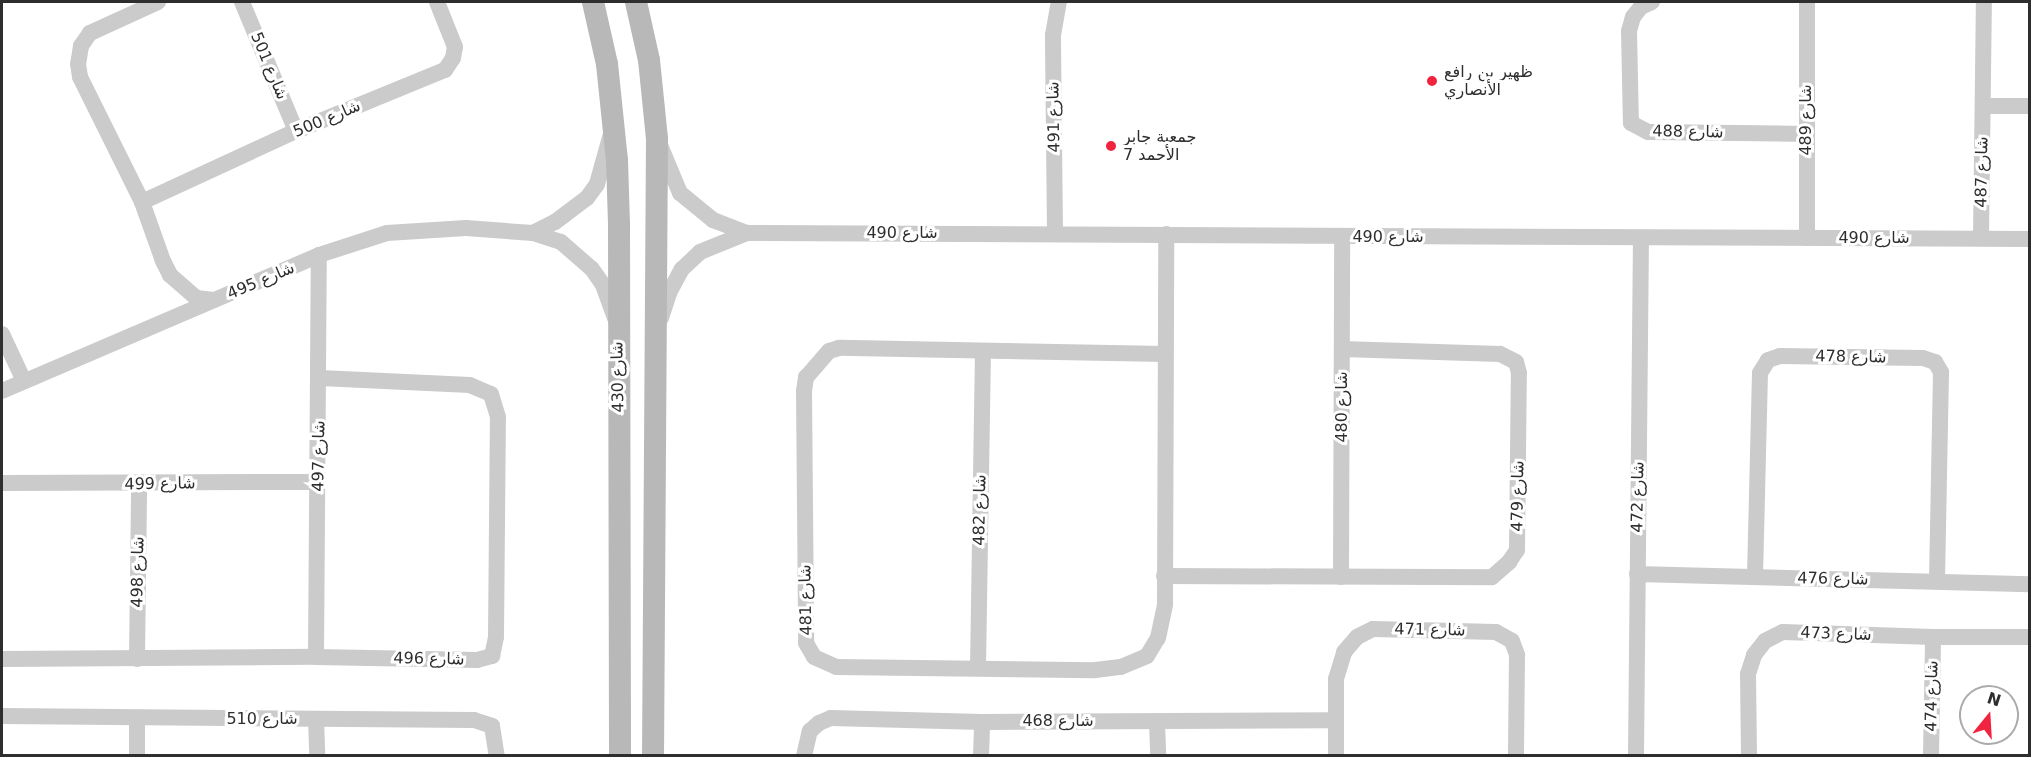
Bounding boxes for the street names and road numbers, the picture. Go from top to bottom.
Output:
street label: شارع 501 [246,29,292,103]
street label: شارع 491 [1044,81,1064,153]
street label: شارع 489 [1796,84,1816,156]
street label: شارع 500 [290,96,364,142]
street label: شارع 488 [1652,122,1724,142]
street label: شارع 487 [1972,136,1992,208]
street label: شارع 490 [866,223,938,243]
street label: شارع 490 [1352,227,1424,247]
street label: شارع 490 [1838,228,1910,248]
street label: شارع 495 [224,258,298,304]
street label: شارع 430 [608,341,628,413]
street label: شارع 478 [1815,347,1887,367]
street label: شارع 480 [1332,371,1352,443]
street label: شارع 497 [309,420,329,492]
street label: شارع 479 [1508,460,1528,532]
street label: شارع 472 [1628,461,1648,533]
street label: شارع 499 [124,474,196,494]
street label: شارع 482 [970,474,990,546]
street label: شارع 498 [128,536,148,608]
street label: شارع 481 [796,564,816,636]
street label: شارع 476 [1797,569,1869,589]
street label: شارع 471 [1394,620,1466,640]
street label: شارع 473 [1800,623,1872,645]
street label: شارع 496 [393,649,465,669]
street label: شارع 474 [1922,660,1942,732]
street label: شارع 510 [226,709,298,729]
street label: شارع 468 [1022,711,1094,731]

